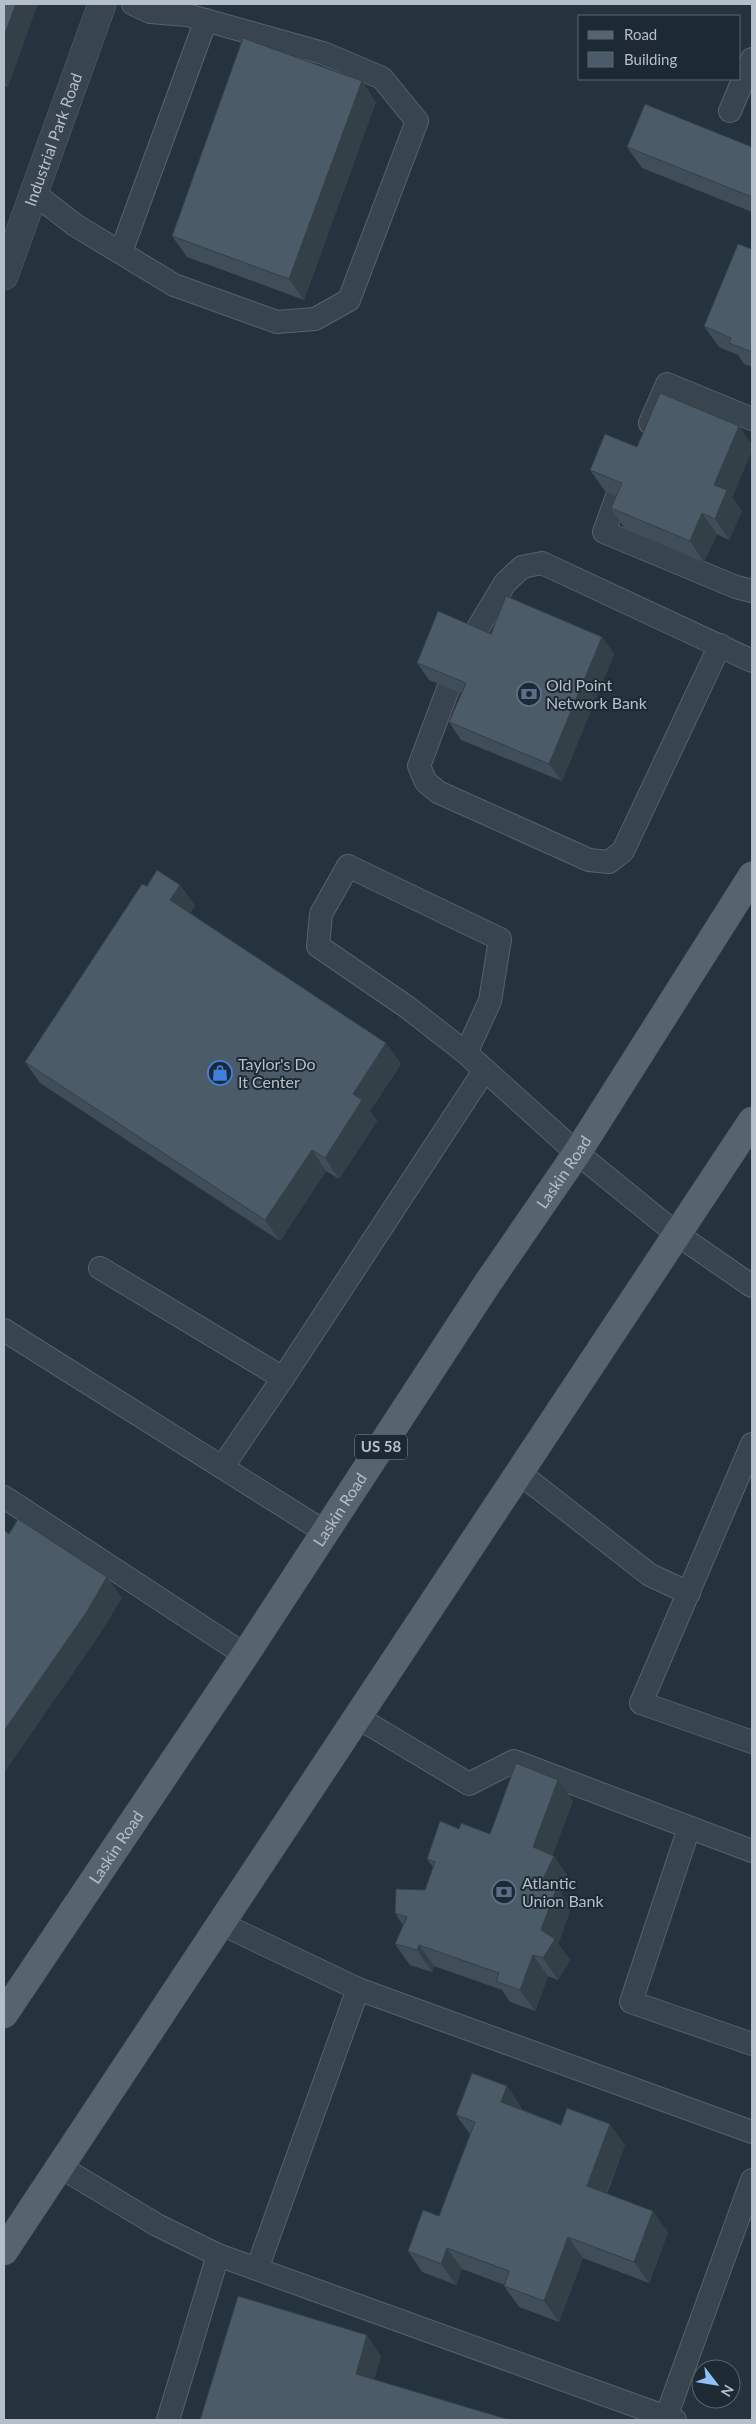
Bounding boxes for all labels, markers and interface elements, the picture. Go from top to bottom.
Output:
legend [578,15,741,80]
text: Road [624,25,657,43]
text: Building [624,50,677,68]
street label: Industrial Park Road [20,70,85,209]
place label: Old Point Network Bank [546,675,648,712]
bank icon: Old Point Network Bank [516,681,542,707]
place label: Taylor's Do It Center [238,1054,316,1091]
shop icon: Taylor's Do It Center [207,1060,233,1086]
street label: Laskin Road [532,1132,595,1212]
road number: US 58 [355,1434,407,1460]
street label: Laskin Road [309,1469,370,1550]
street label: Laskin Road [84,1807,147,1887]
place label: Atlantic Union Bank [522,1873,604,1910]
bank icon: Atlantic Union Bank [491,1879,517,1905]
north arrow [691,2359,741,2409]
text: N [718,2382,738,2400]

